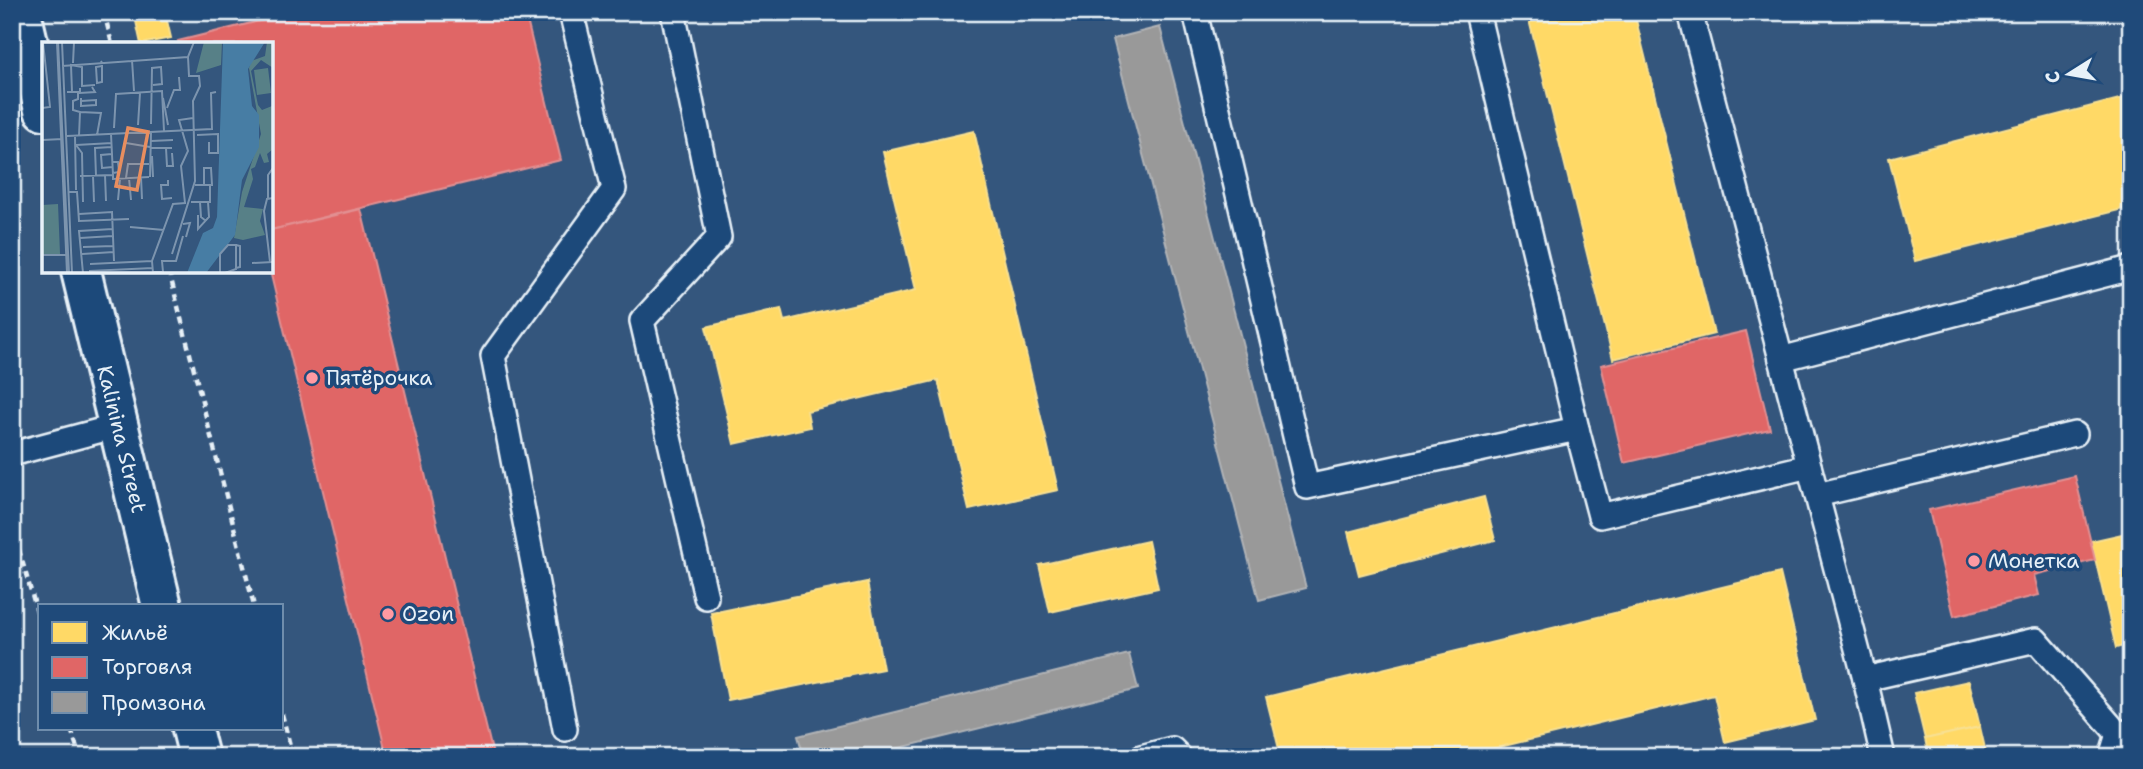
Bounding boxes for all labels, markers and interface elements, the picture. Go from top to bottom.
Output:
north arrow [2035,38,2104,108]
inset map [42,42,273,273]
text: С [2039,69,2066,85]
street label: Kalinina Street [90,362,153,516]
place label: Пятёрочка [326,364,432,392]
marker: Пятёрочка [304,370,320,386]
place label: Монетка [1988,547,2079,575]
marker: Монетка [1966,553,1982,569]
place label: Ozon [402,600,454,628]
legend [38,604,284,730]
marker: Ozon [380,606,396,622]
text: Жильё [102,619,168,647]
text: Торговля [102,653,192,681]
text: Промзона [102,689,205,717]

